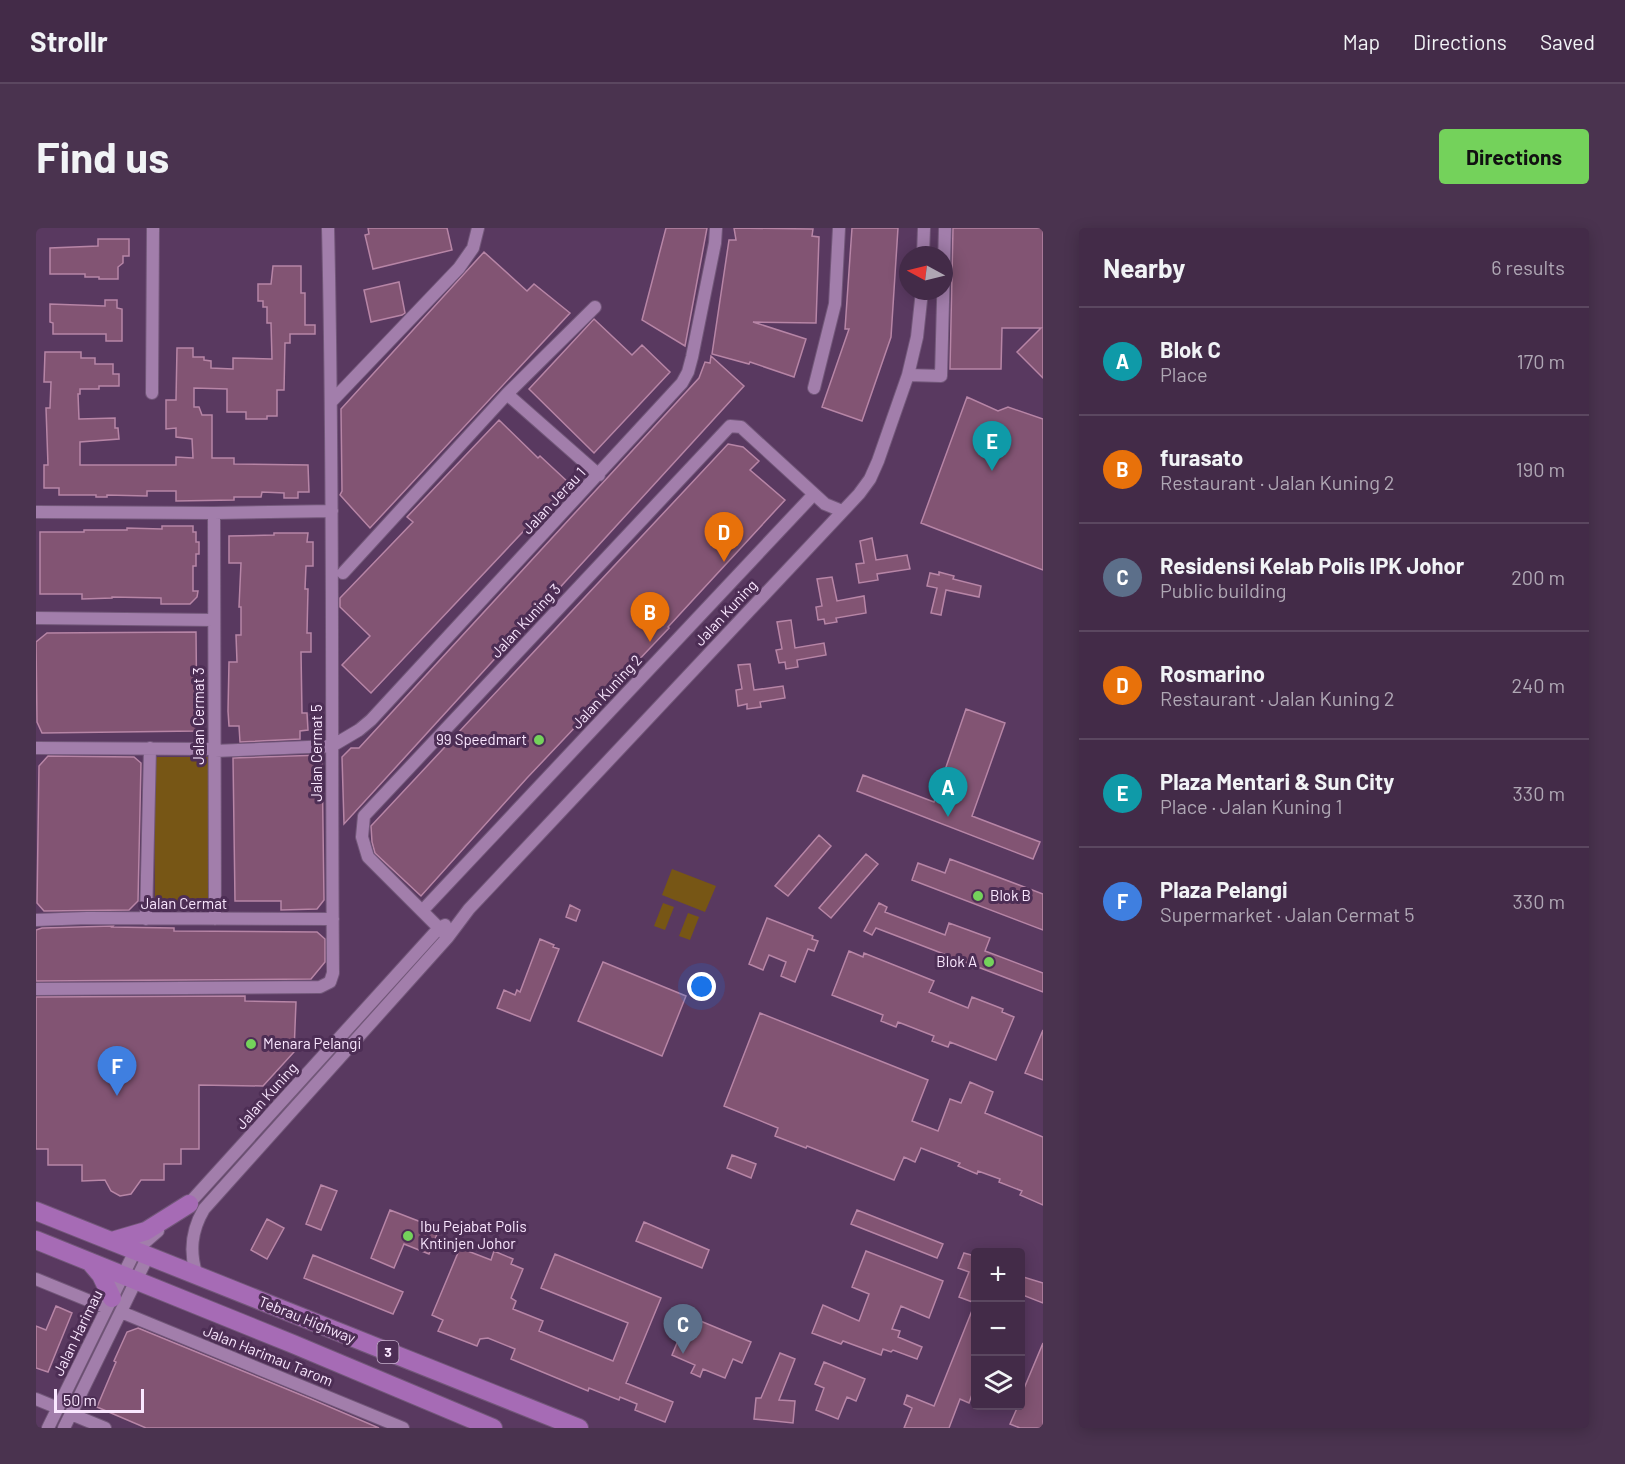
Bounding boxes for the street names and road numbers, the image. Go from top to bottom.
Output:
street label: Jalan Jerau 1 [518,463,589,537]
street label: Jalan Kuning [690,576,760,649]
street label: Jalan Kuning 3 [486,580,564,661]
street label: Jalan Kuning 2 [567,651,645,732]
street label: Jalan Cermat 3 [189,667,207,765]
street label: Jalan Cermat 5 [307,704,325,802]
street label: Jalan Cermat [141,894,227,912]
street label: Jalan Kuning [232,1058,301,1132]
street label: Jalan Harimau [49,1287,106,1378]
street label: Tebrau Highway [256,1292,358,1347]
street label: Jalan Harimau Tarom [201,1321,336,1389]
road number: 3 [378,1341,398,1363]

